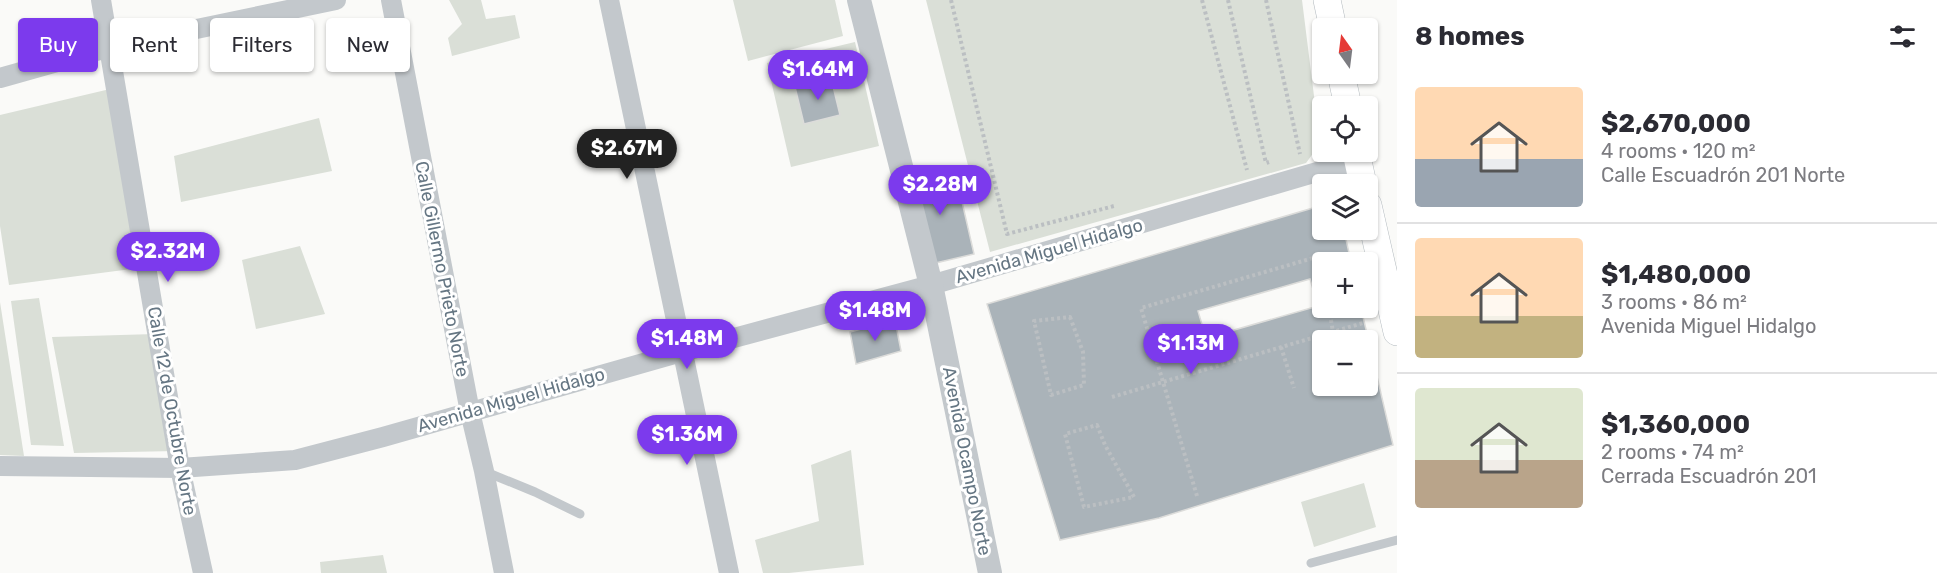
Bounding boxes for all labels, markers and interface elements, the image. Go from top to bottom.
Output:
chip: Buy [18,18,98,72]
chip: Rent [110,18,198,72]
chip: Filters [210,18,314,72]
chip: New [326,18,410,72]
north arrow [1312,18,1378,84]
map controls [1312,18,1378,396]
icon: filters [1886,20,1919,53]
text: 8 homes [1415,21,1525,52]
pin: $1.64M [769,50,867,101]
text: $1.64M [782,57,854,81]
button: locate [1312,96,1378,162]
text: $2,670,000 [1601,108,1751,139]
icon: home [1463,111,1535,183]
pin: $2.67M [578,129,676,180]
text: $2.67M [591,136,663,160]
text: 4 rooms · 120 m² [1601,139,1756,163]
street label: Calle Gillermo Prieto Norte [410,159,474,379]
text: Calle Escuadrón 201 Norte [1601,163,1845,187]
pin: $2.28M [891,165,989,216]
text: $2.28M [902,172,978,196]
button: layers [1312,174,1378,240]
street label: Avenida Miguel Hidalgo [953,214,1145,288]
pin: $2.32M [119,232,217,283]
text: $2.32M [131,239,205,263]
button: + [1312,252,1378,318]
text: $1,480,000 [1601,259,1751,290]
icon: home [1463,262,1535,334]
text: 3 rooms · 86 m² [1601,290,1747,314]
pin: $1.48M [826,291,924,342]
text: $1.48M [839,298,911,322]
street label: Calle 12 de Octubre Norte [143,305,201,517]
text: Avenida Miguel Hidalgo [1601,314,1817,338]
pin: $1.48M [638,319,736,370]
pin: $1.13M [1142,324,1240,375]
text: $1.48M [651,326,723,350]
button: − [1312,330,1378,396]
text: $1.13M [1157,331,1225,355]
street label: Avenida Miguel Hidalgo [415,363,607,437]
street label: Avenida Ocampo Norte [938,365,996,557]
text: $1,360,000 [1601,409,1750,440]
icon: home [1463,412,1535,484]
pin: $1.36M [638,415,736,466]
text: $1.36M [651,422,723,446]
text: 2 rooms · 74 m² [1601,440,1744,464]
text: Cerrada Escuadrón 201 [1601,464,1817,488]

